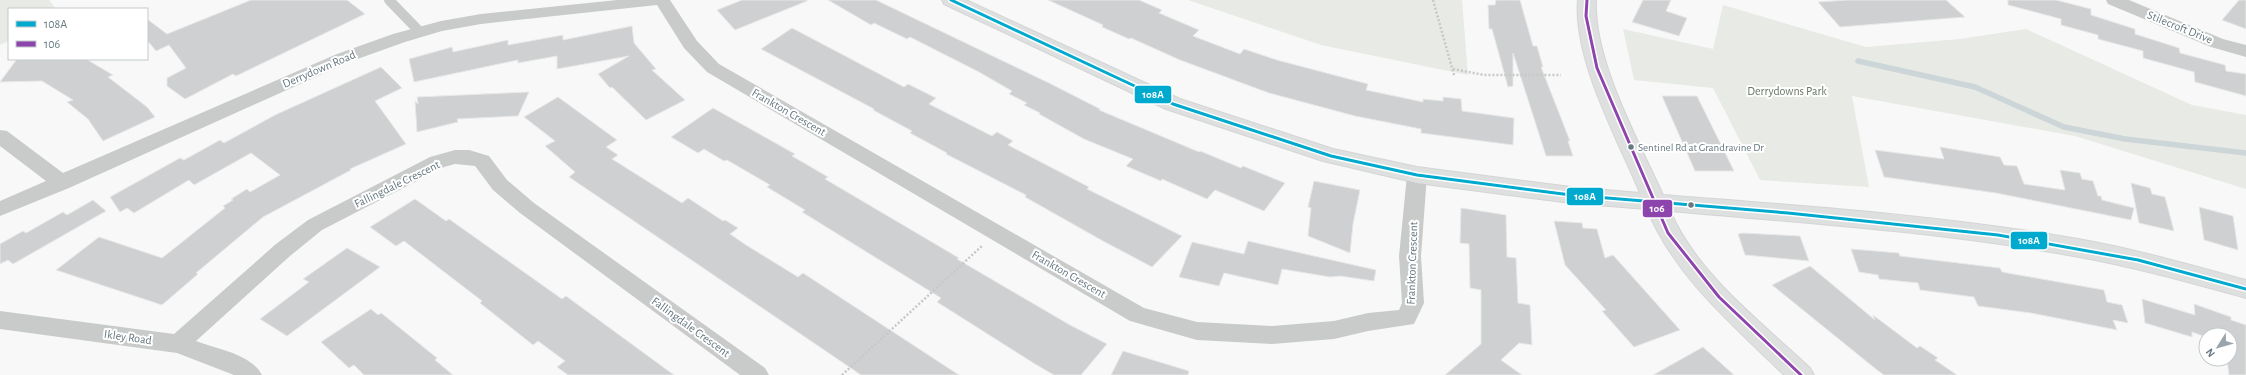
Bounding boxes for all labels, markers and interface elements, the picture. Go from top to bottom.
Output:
legend [8,8,148,60]
street label: Stilecroft Drive [2146,8,2214,46]
text: 108A [44,18,67,30]
text: 106 [44,38,60,50]
street label: Derrydown Road [281,48,358,91]
line badge: 108A [1134,85,1172,104]
park label: Derrydowns Park [1747,85,1827,98]
street label: Frankton Crescent [750,86,828,138]
text: 108A [1142,89,1164,100]
marker: Sentinel Rd at Grandravine Dr [1626,142,1636,152]
place label: Sentinel Rd at Grandravine Dr [1638,142,1764,153]
street label: Fallingdale Crescent [352,158,442,210]
line badge: 108A [1566,187,1604,206]
text: 108A [1574,191,1596,202]
line badge: 106 [1642,199,1673,218]
unlabelled marker [1686,200,1696,210]
text: 106 [1649,203,1665,214]
street label: Frankton Crescent [1405,221,1419,305]
line badge: 108A [2010,231,2048,250]
text: 108A [2018,235,2040,246]
street label: Frankton Crescent [1030,248,1108,300]
street label: Fallingdale Crescent [650,295,732,359]
north arrow [2198,327,2238,367]
street label: Ikley Road [103,328,153,347]
text: N [2204,346,2217,359]

